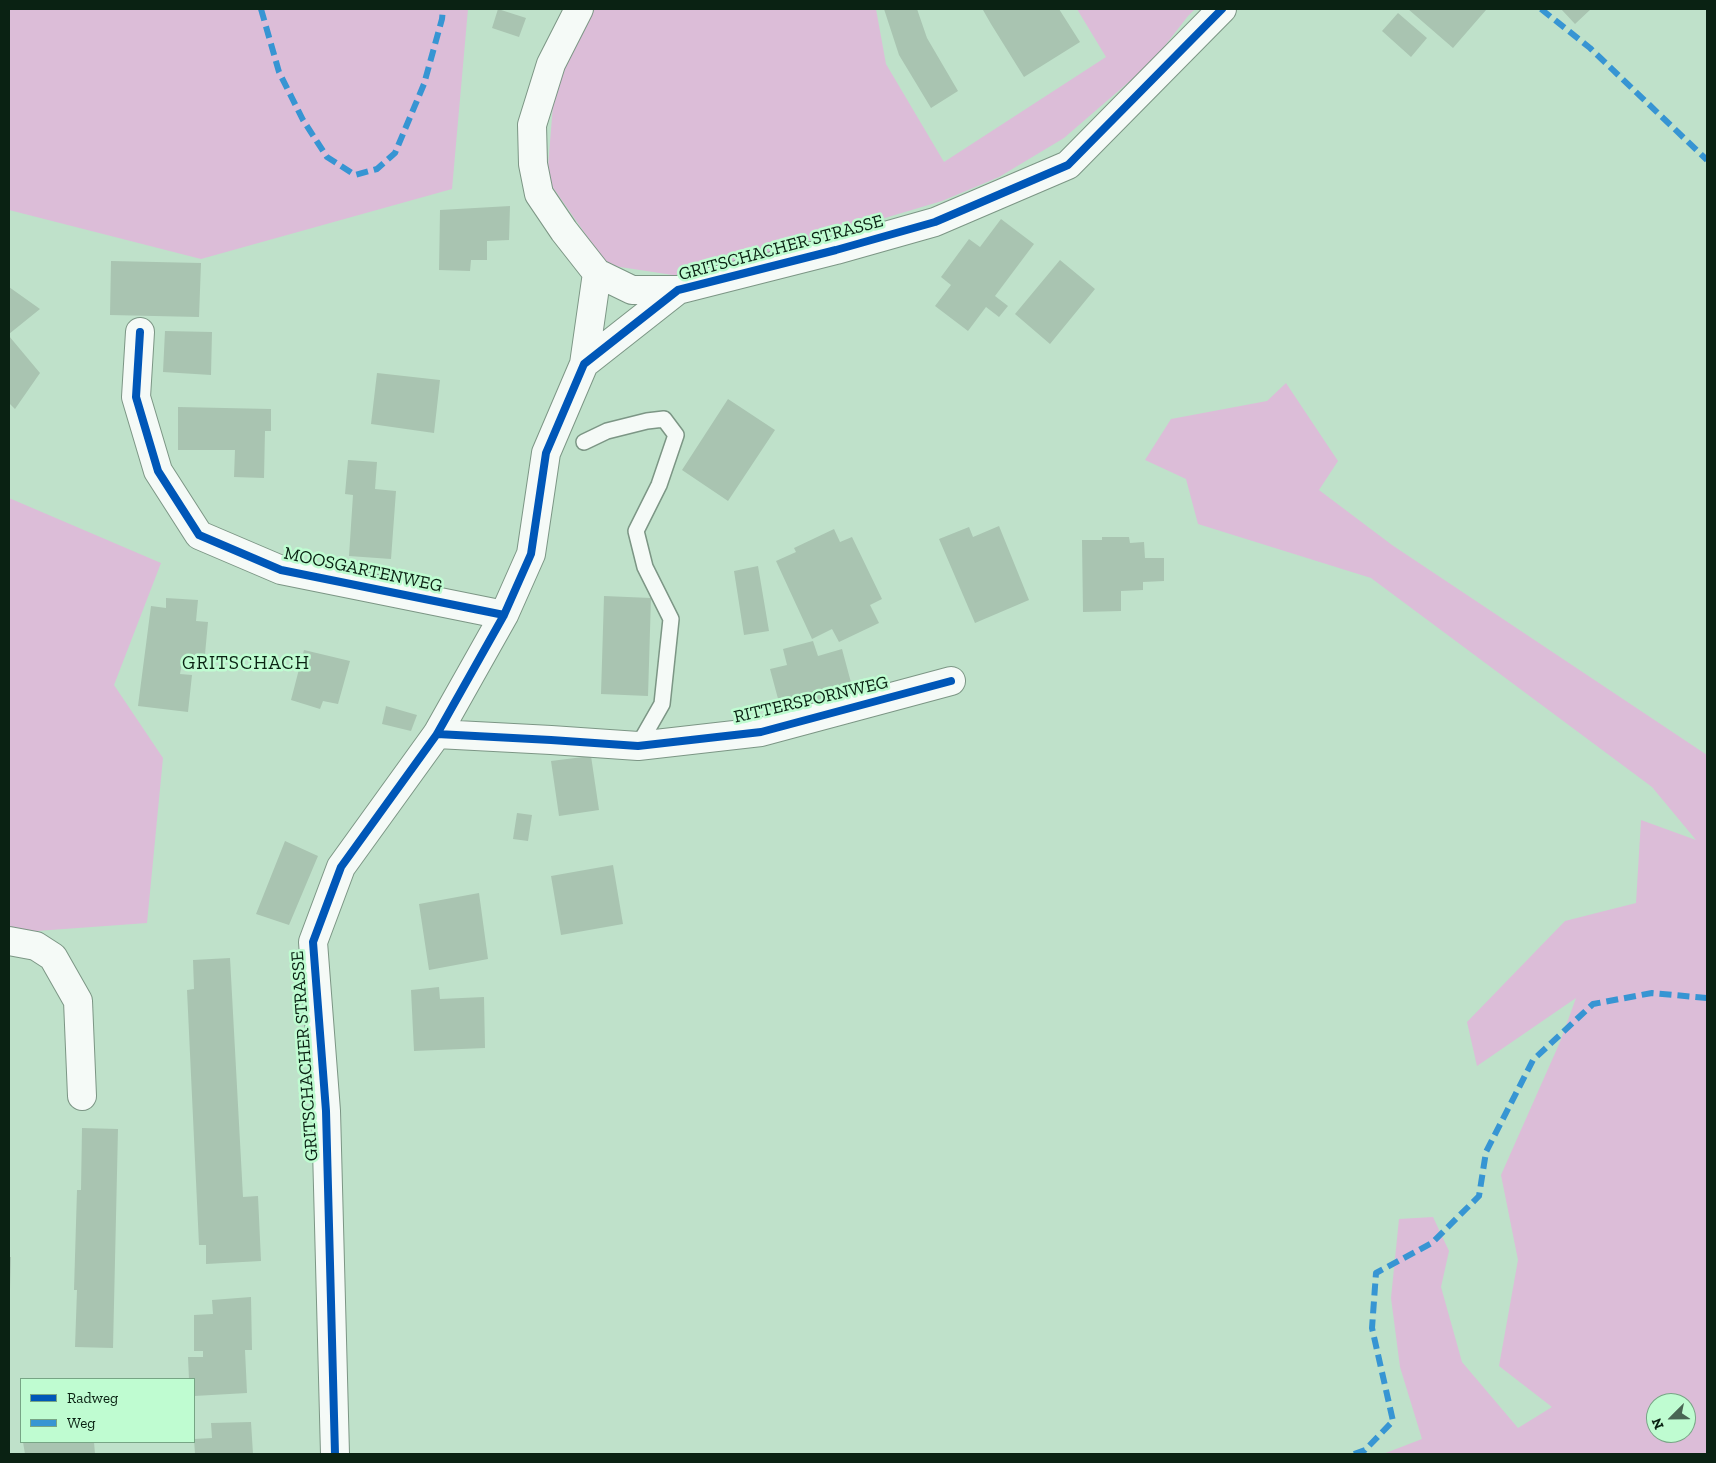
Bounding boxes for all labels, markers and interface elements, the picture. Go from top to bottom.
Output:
street label: GRITSCHACHER STRASSE [676,210,886,286]
street label: MOOSGARTENWEG [282,543,444,597]
district label: GRITSCHACH [181,653,311,675]
street label: RITTERSPORNWEG [732,672,890,728]
street label: GRITSCHACHER STRASSE [287,950,323,1162]
legend [20,1378,195,1443]
text: Radweg [67,1389,118,1407]
north arrow [1646,1393,1696,1443]
text: Weg [67,1414,96,1432]
text: N [1648,1415,1668,1432]

